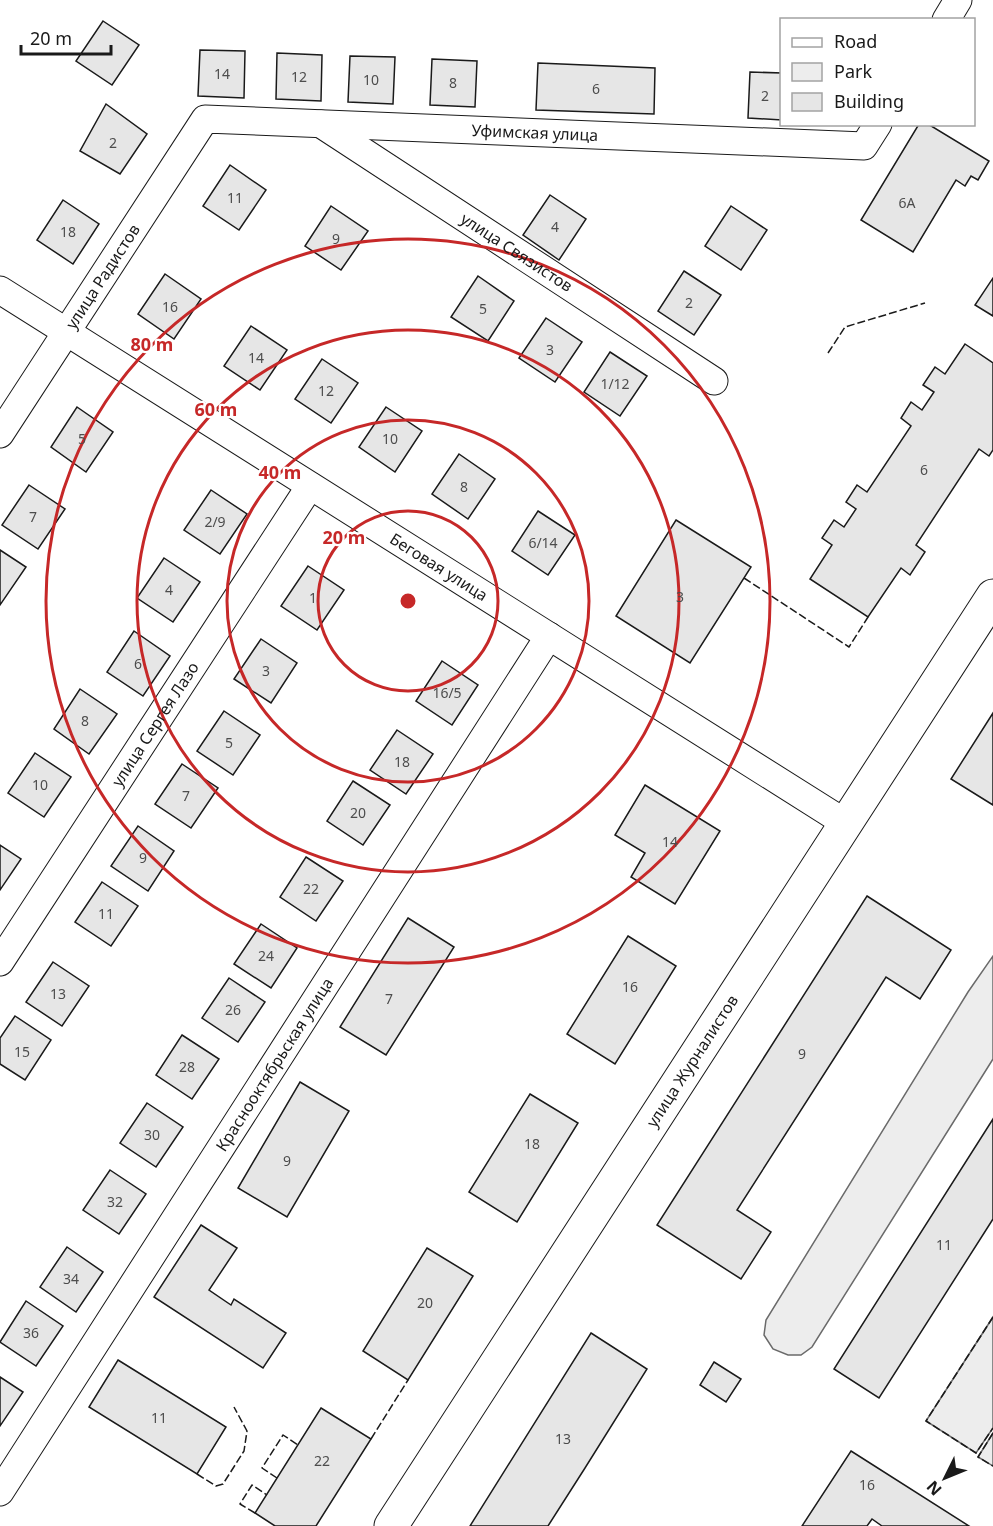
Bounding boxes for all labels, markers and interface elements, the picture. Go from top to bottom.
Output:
scale bar [21,18,111,56]
legend [780,18,975,126]
text: 20 m [30,26,72,50]
text: Road [834,29,877,53]
text: Park [834,59,872,83]
house number: 14 [214,64,230,83]
house number: 12 [291,67,307,86]
house number: 10 [363,70,379,89]
house number: 8 [449,73,457,92]
house number: 6 [592,79,600,98]
house number: 2 [761,86,769,105]
text: Building [834,89,904,113]
street label: Уфимская улица [471,119,599,146]
house number: 2 [109,133,117,152]
house number: 11 [227,188,243,207]
house number: 6А [899,193,916,212]
street label: улица Связистов [457,207,577,297]
house number: 4 [551,217,559,236]
street label: улица Радистов [60,220,145,333]
house number: 18 [60,222,76,241]
house number: 9 [332,229,340,248]
house number: 2 [685,293,693,312]
house number: 16 [162,297,178,316]
house number: 5 [479,299,487,318]
text: 80 m [131,332,173,356]
house number: 3 [546,340,554,359]
house number: 14 [248,348,264,367]
house number: 1/12 [600,374,630,393]
house number: 12 [318,381,334,400]
text: 60 m [195,397,237,421]
house number: 5 [78,429,86,448]
house number: 10 [382,429,398,448]
text: 40 m [259,460,301,484]
house number: 6 [920,460,928,479]
house number: 8 [460,477,468,496]
house number: 7 [29,507,37,526]
house number: 2/9 [204,512,226,531]
text: 20 m [323,525,365,549]
street label: Беговая улица [386,528,492,606]
house number: 6/14 [528,533,558,552]
house number: 4 [165,580,173,599]
house number: 3 [676,587,684,606]
house number: 1 [309,588,317,607]
centre of rings [398,591,418,611]
house number: 6 [134,654,142,673]
street label: улица Сергея Лазо [106,657,204,791]
house number: 3 [262,661,270,680]
house number: 16/5 [432,683,462,702]
house number: 8 [81,711,89,730]
house number: 5 [225,733,233,752]
house number: 18 [394,752,410,771]
house number: 10 [32,775,48,794]
house number: 7 [182,786,190,805]
house number: 20 [350,803,366,822]
house number: 14 [662,832,678,851]
house number: 9 [139,848,147,867]
house number: 22 [303,879,319,898]
house number: 11 [98,904,114,923]
house number: 24 [258,946,274,965]
street label: Краснооктябрьская улица [210,973,338,1156]
house number: 16 [622,977,638,996]
house number: 13 [50,984,66,1003]
house number: 7 [385,989,393,1008]
street label: улица Журналистов [641,990,743,1131]
house number: 26 [225,1000,241,1019]
house number: 15 [14,1042,30,1061]
house number: 9 [798,1044,806,1063]
house number: 28 [179,1057,195,1076]
house number: 30 [144,1125,160,1144]
house number: 18 [524,1134,540,1153]
house number: 9 [283,1151,291,1170]
house number: 32 [107,1192,123,1211]
house number: 11 [936,1235,952,1254]
house number: 34 [63,1269,79,1288]
house number: 20 [417,1293,433,1312]
house number: 36 [23,1323,39,1342]
house number: 11 [151,1408,167,1427]
house number: 13 [555,1429,571,1448]
north arrow [915,1448,975,1508]
house number: 22 [314,1451,330,1470]
house number: 16 [859,1475,875,1494]
text: N [922,1476,947,1500]

